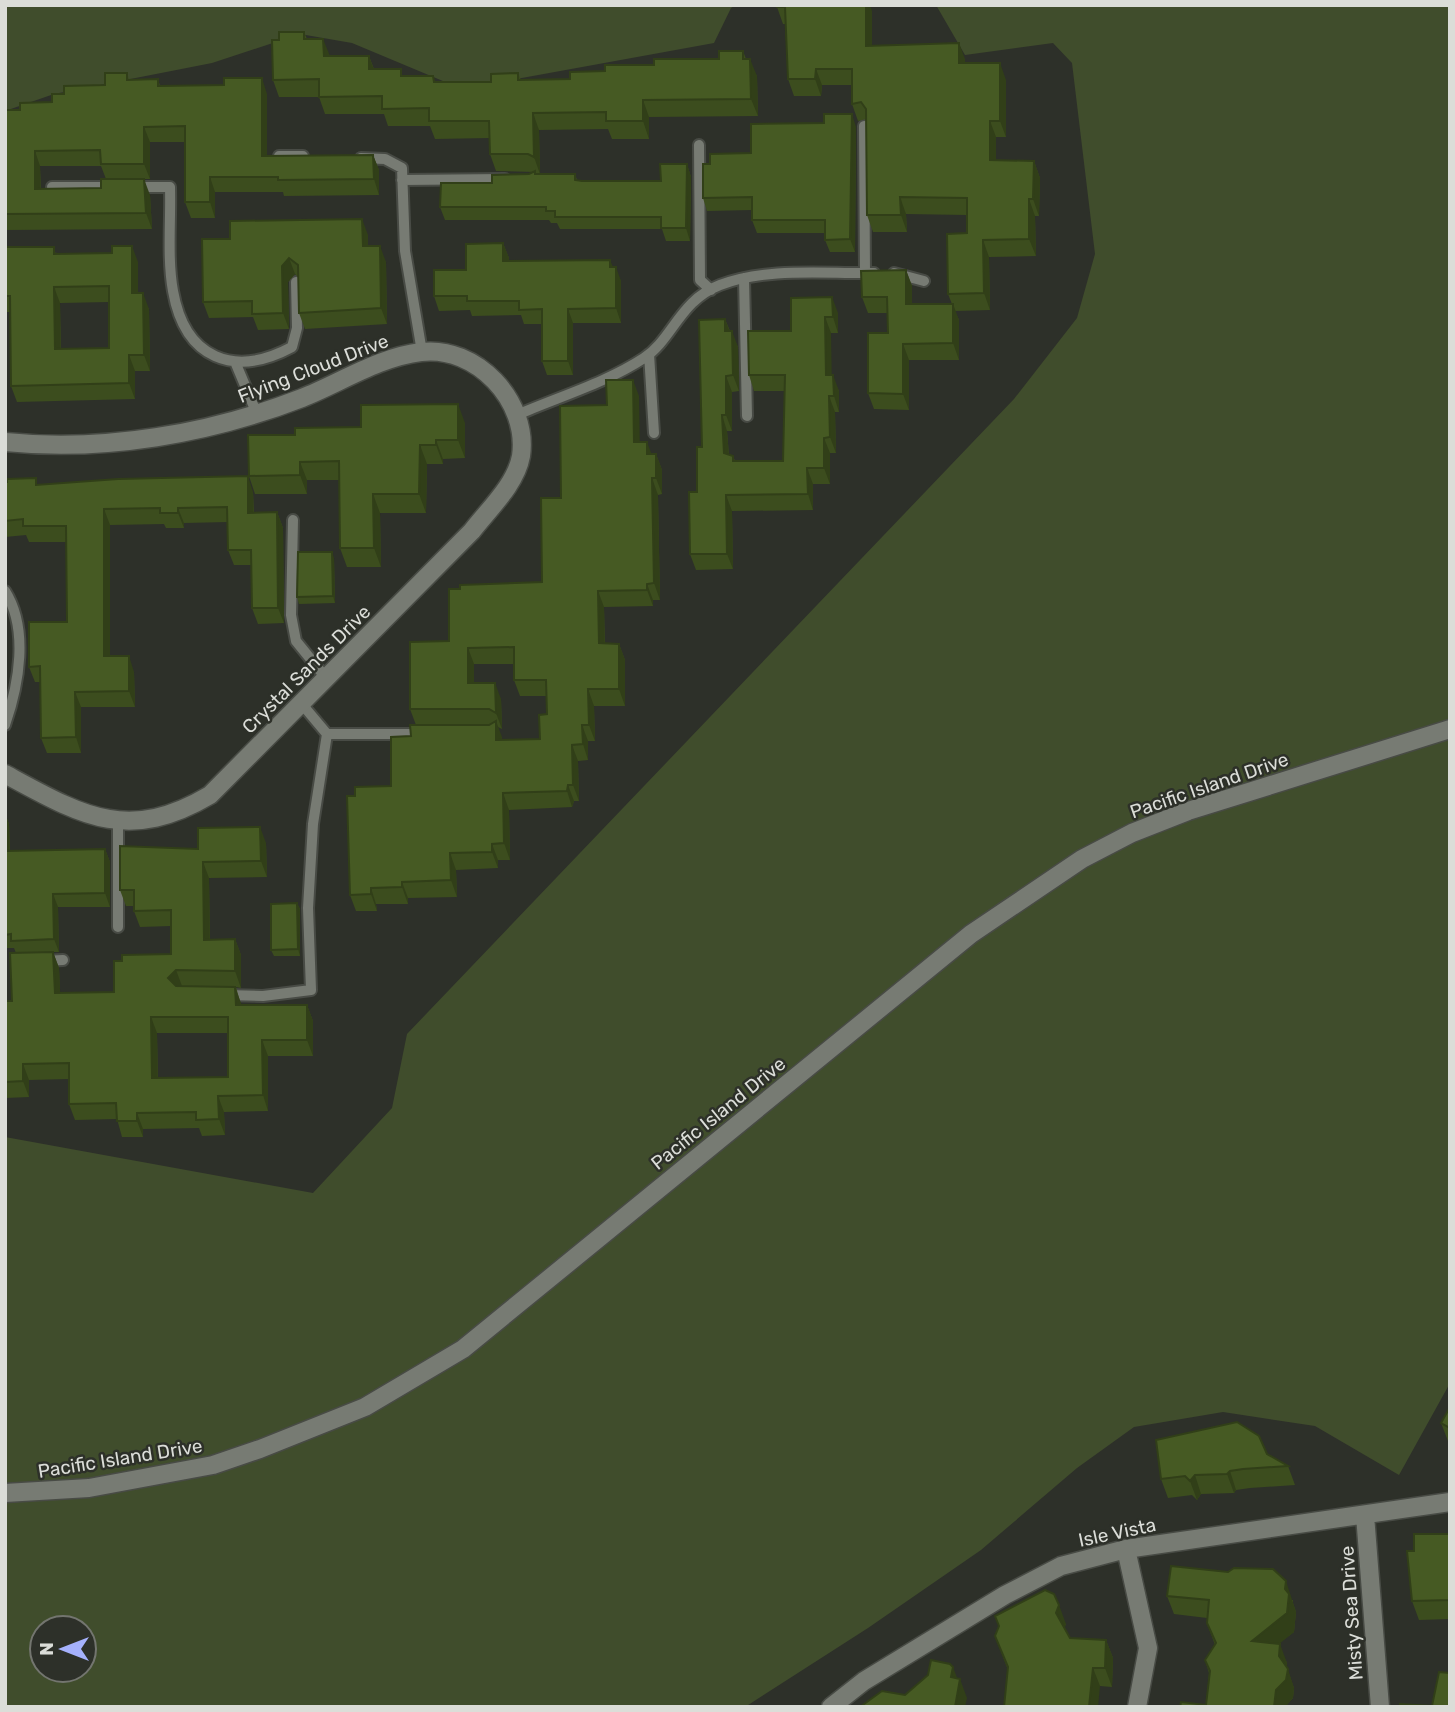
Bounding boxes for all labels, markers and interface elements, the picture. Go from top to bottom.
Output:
street label: Flying Cloud Drive [235,329,392,408]
street label: Crystal Sands Drive [237,600,375,738]
street label: Pacific Island Drive [1127,748,1292,823]
street label: Pacific Island Drive [646,1052,790,1175]
street label: Pacific Island Drive [36,1434,204,1483]
street label: Isle Vista [1076,1513,1158,1552]
street label: Misty Sea Drive [1335,1545,1368,1681]
north arrow [28,1614,98,1684]
text: N [35,1642,58,1656]

